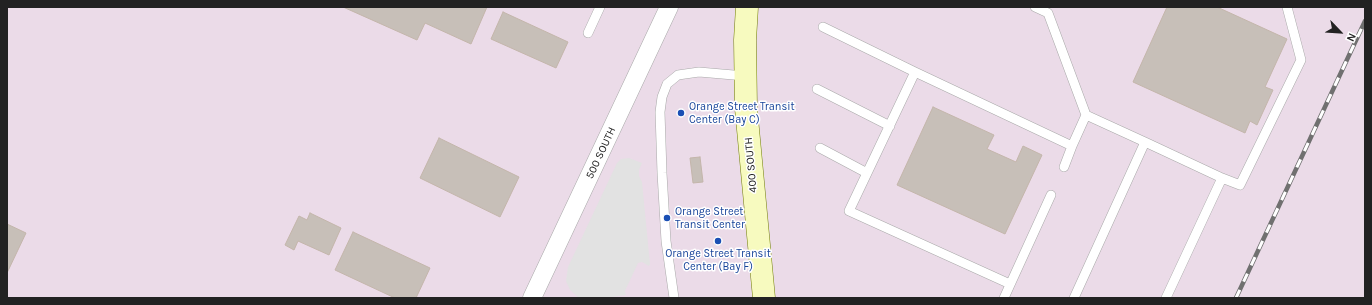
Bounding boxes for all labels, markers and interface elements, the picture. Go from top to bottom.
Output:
north arrow [1320,12,1360,52]
text: N [1344,31,1359,44]
place label: Orange Street Transit Center (Bay C) [689,100,795,126]
marker: Orange Street Transit Center (Bay C) [676,108,686,118]
street label: 500 SOUTH [583,125,619,181]
street label: 400 SOUTH [742,137,760,193]
place label: Orange Street Transit Center [675,205,745,231]
marker: Orange Street Transit Center [662,213,672,223]
marker: Orange Street Transit Center (Bay F) [713,236,723,246]
place label: Orange Street Transit Center (Bay F) [665,247,771,273]

